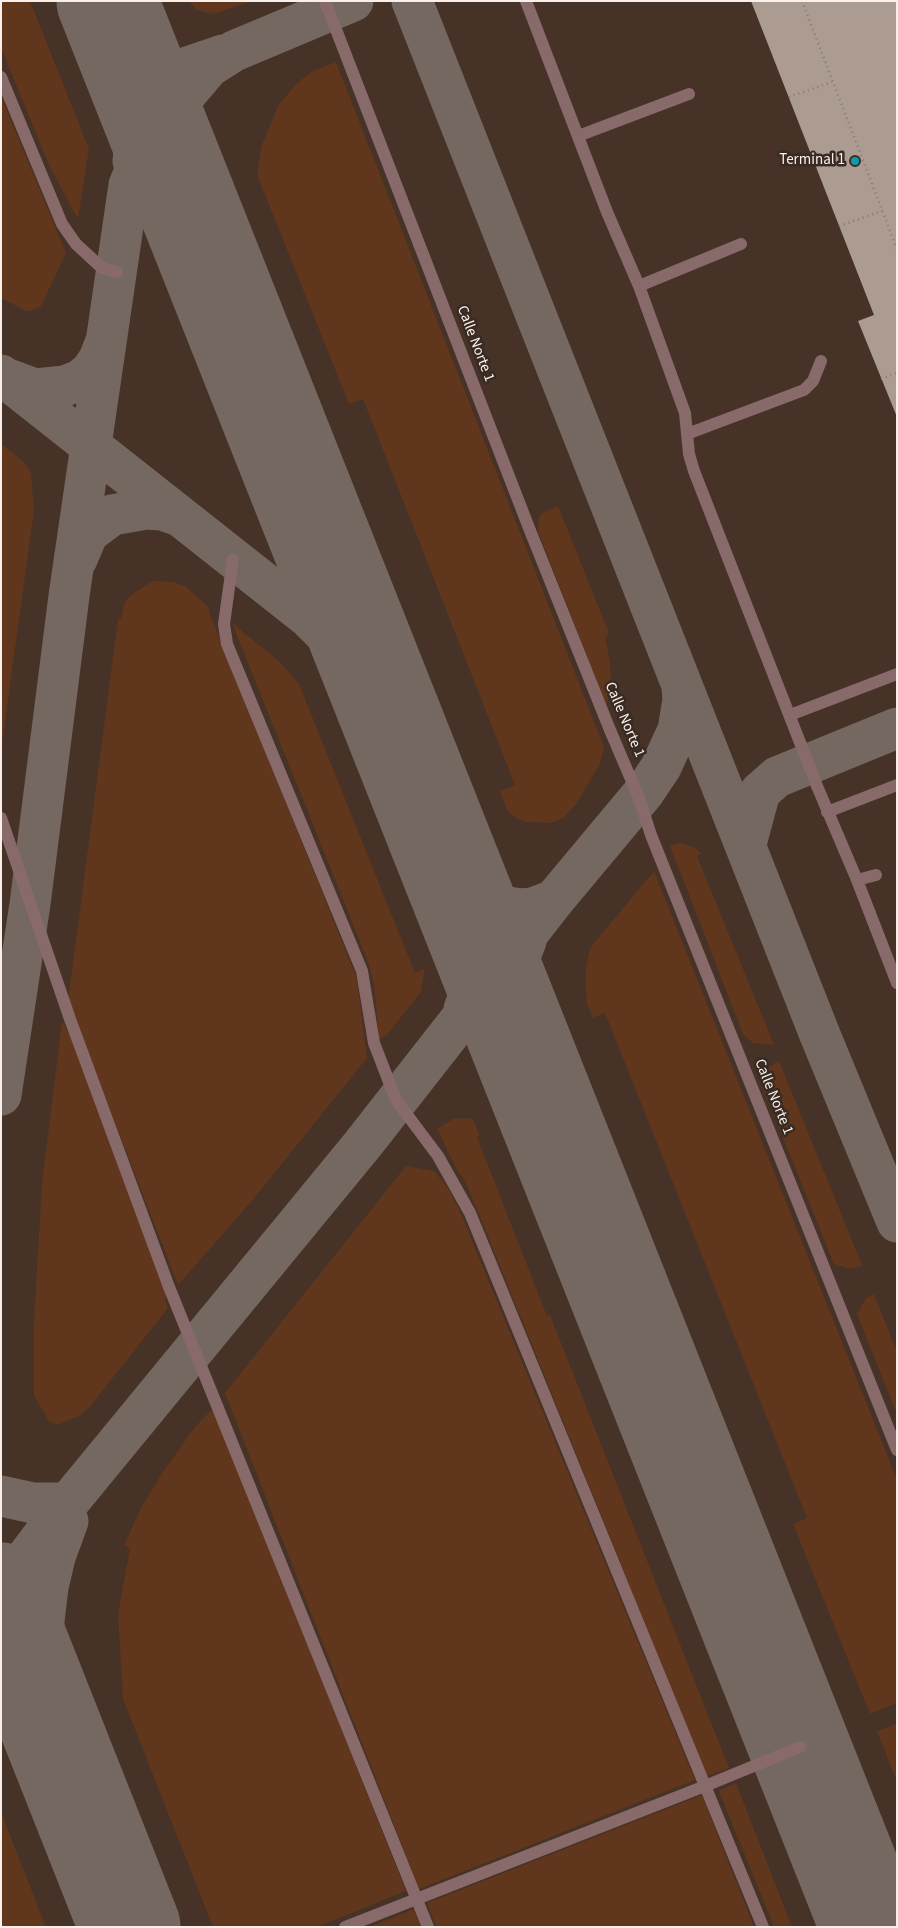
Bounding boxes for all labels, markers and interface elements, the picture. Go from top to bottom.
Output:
place label: Terminal 1 [779,152,845,170]
marker: Terminal 1 [849,155,861,167]
street label: Calle Norte 1 [452,303,498,385]
street label: Calle Norte 1 [600,680,648,760]
street label: Calle Norte 1 [750,1057,796,1137]

